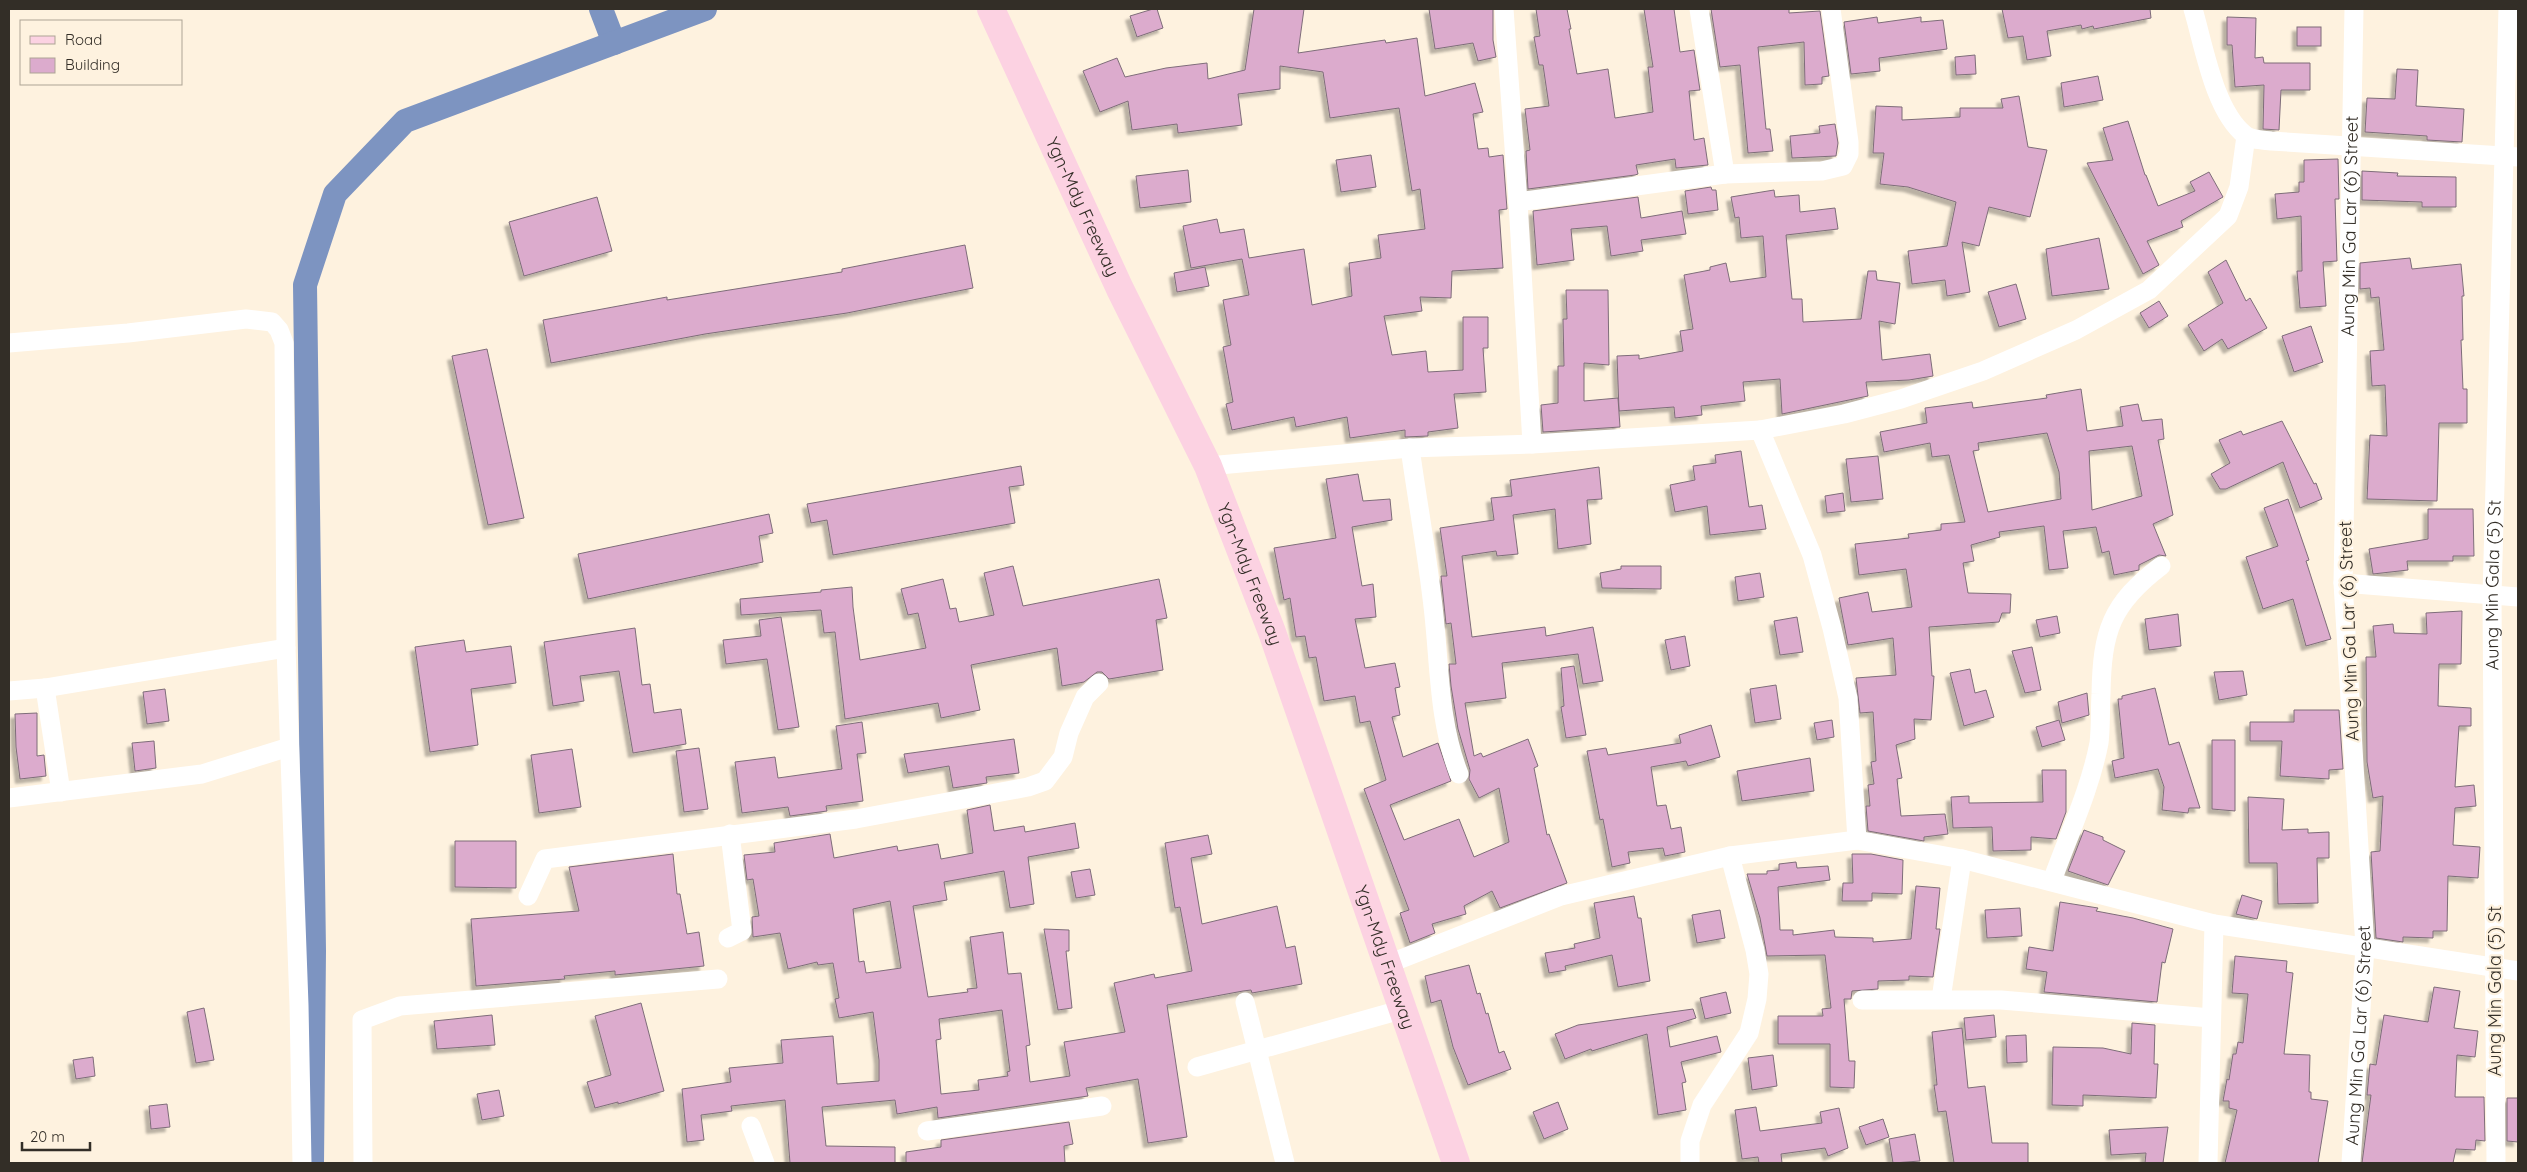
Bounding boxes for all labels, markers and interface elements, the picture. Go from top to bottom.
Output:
legend [20,20,182,85]
text: Road [65,30,102,49]
text: Building [65,55,120,74]
street label: Aung Min Ga Lar (6) Street [2336,116,2363,337]
street label: Ygn-Mdy Freeway [1041,134,1125,280]
street label: Aung Min Gala (5) St [2480,499,2506,670]
street label: Ygn-Mdy Freeway [1212,500,1288,648]
street label: Aung Min Ga Lar (6) Street [2333,520,2364,742]
street label: Ygn-Mdy Freeway [1350,882,1421,1032]
street label: Aung Min Gala (5) St [2483,906,2506,1076]
street label: Aung Min Ga Lar (6) Street [2340,925,2376,1146]
scale bar [22,1120,90,1152]
text: 20 m [30,1127,65,1146]

